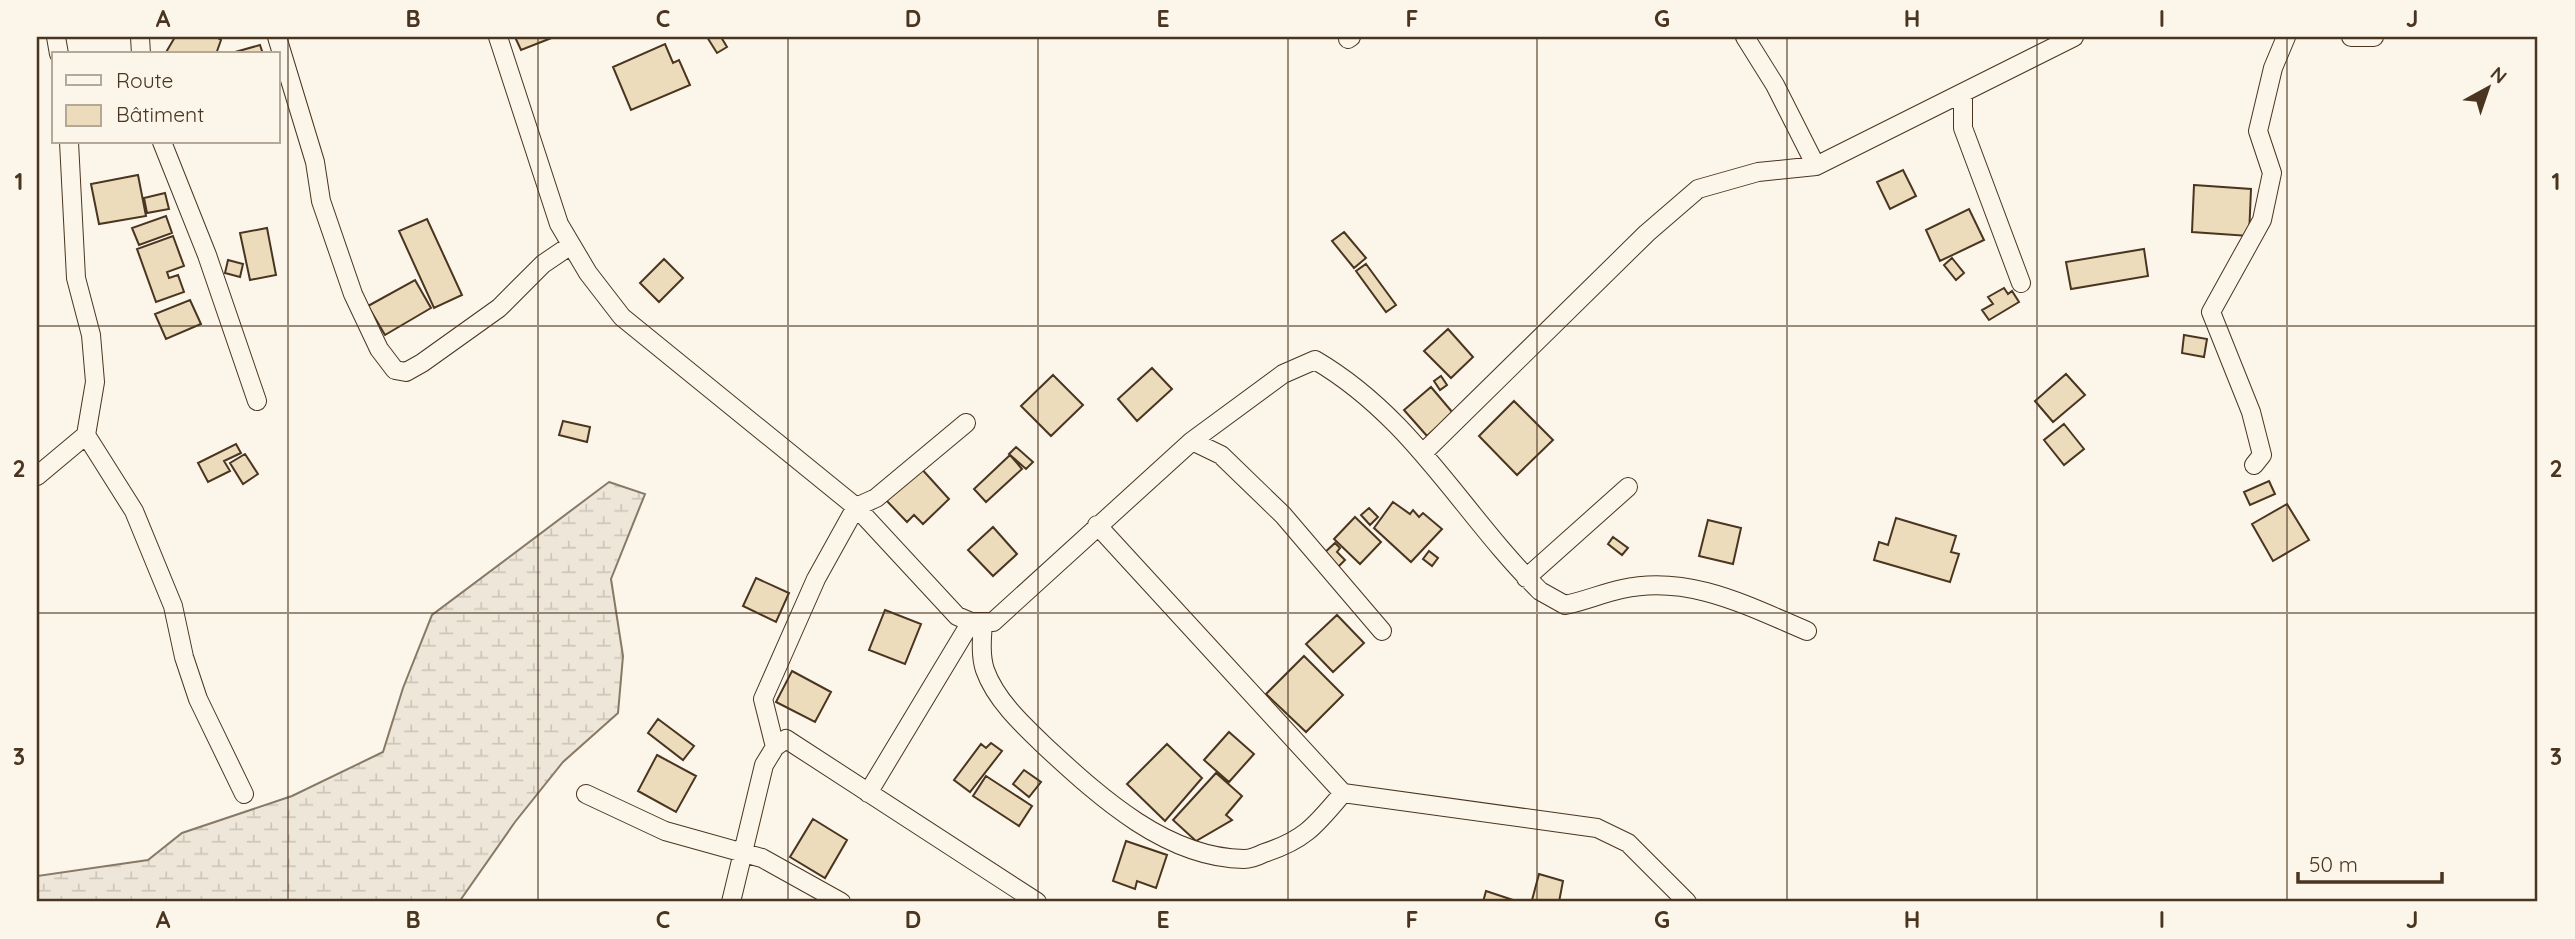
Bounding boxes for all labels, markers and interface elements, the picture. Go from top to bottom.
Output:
text: A [156,4,171,33]
text: B [405,4,421,33]
text: C [656,4,670,33]
text: D [905,4,921,33]
text: E [1156,4,1170,33]
text: F [1406,4,1418,33]
text: G [1654,4,1670,33]
text: H [1904,4,1920,33]
text: I [2159,4,2165,33]
text: J [2406,4,2418,33]
legend [52,52,280,144]
north arrow [2452,52,2522,122]
text: N [2486,61,2512,89]
text: Route [116,67,173,93]
text: Bâtiment [116,101,204,127]
text: 1 [15,167,23,196]
text: 1 [2552,167,2560,196]
text: 2 [12,454,26,483]
text: 2 [2549,454,2563,483]
text: 3 [13,742,25,771]
text: 3 [2550,742,2562,771]
scale bar [2298,841,2442,885]
text: 50 m [2309,851,2358,877]
text: A [156,905,171,934]
text: B [405,905,421,934]
text: C [656,905,670,934]
text: D [905,905,921,934]
text: E [1156,905,1170,934]
text: F [1406,905,1418,934]
text: G [1654,905,1670,934]
text: H [1904,905,1920,934]
text: I [2159,905,2165,934]
text: J [2406,905,2418,934]

